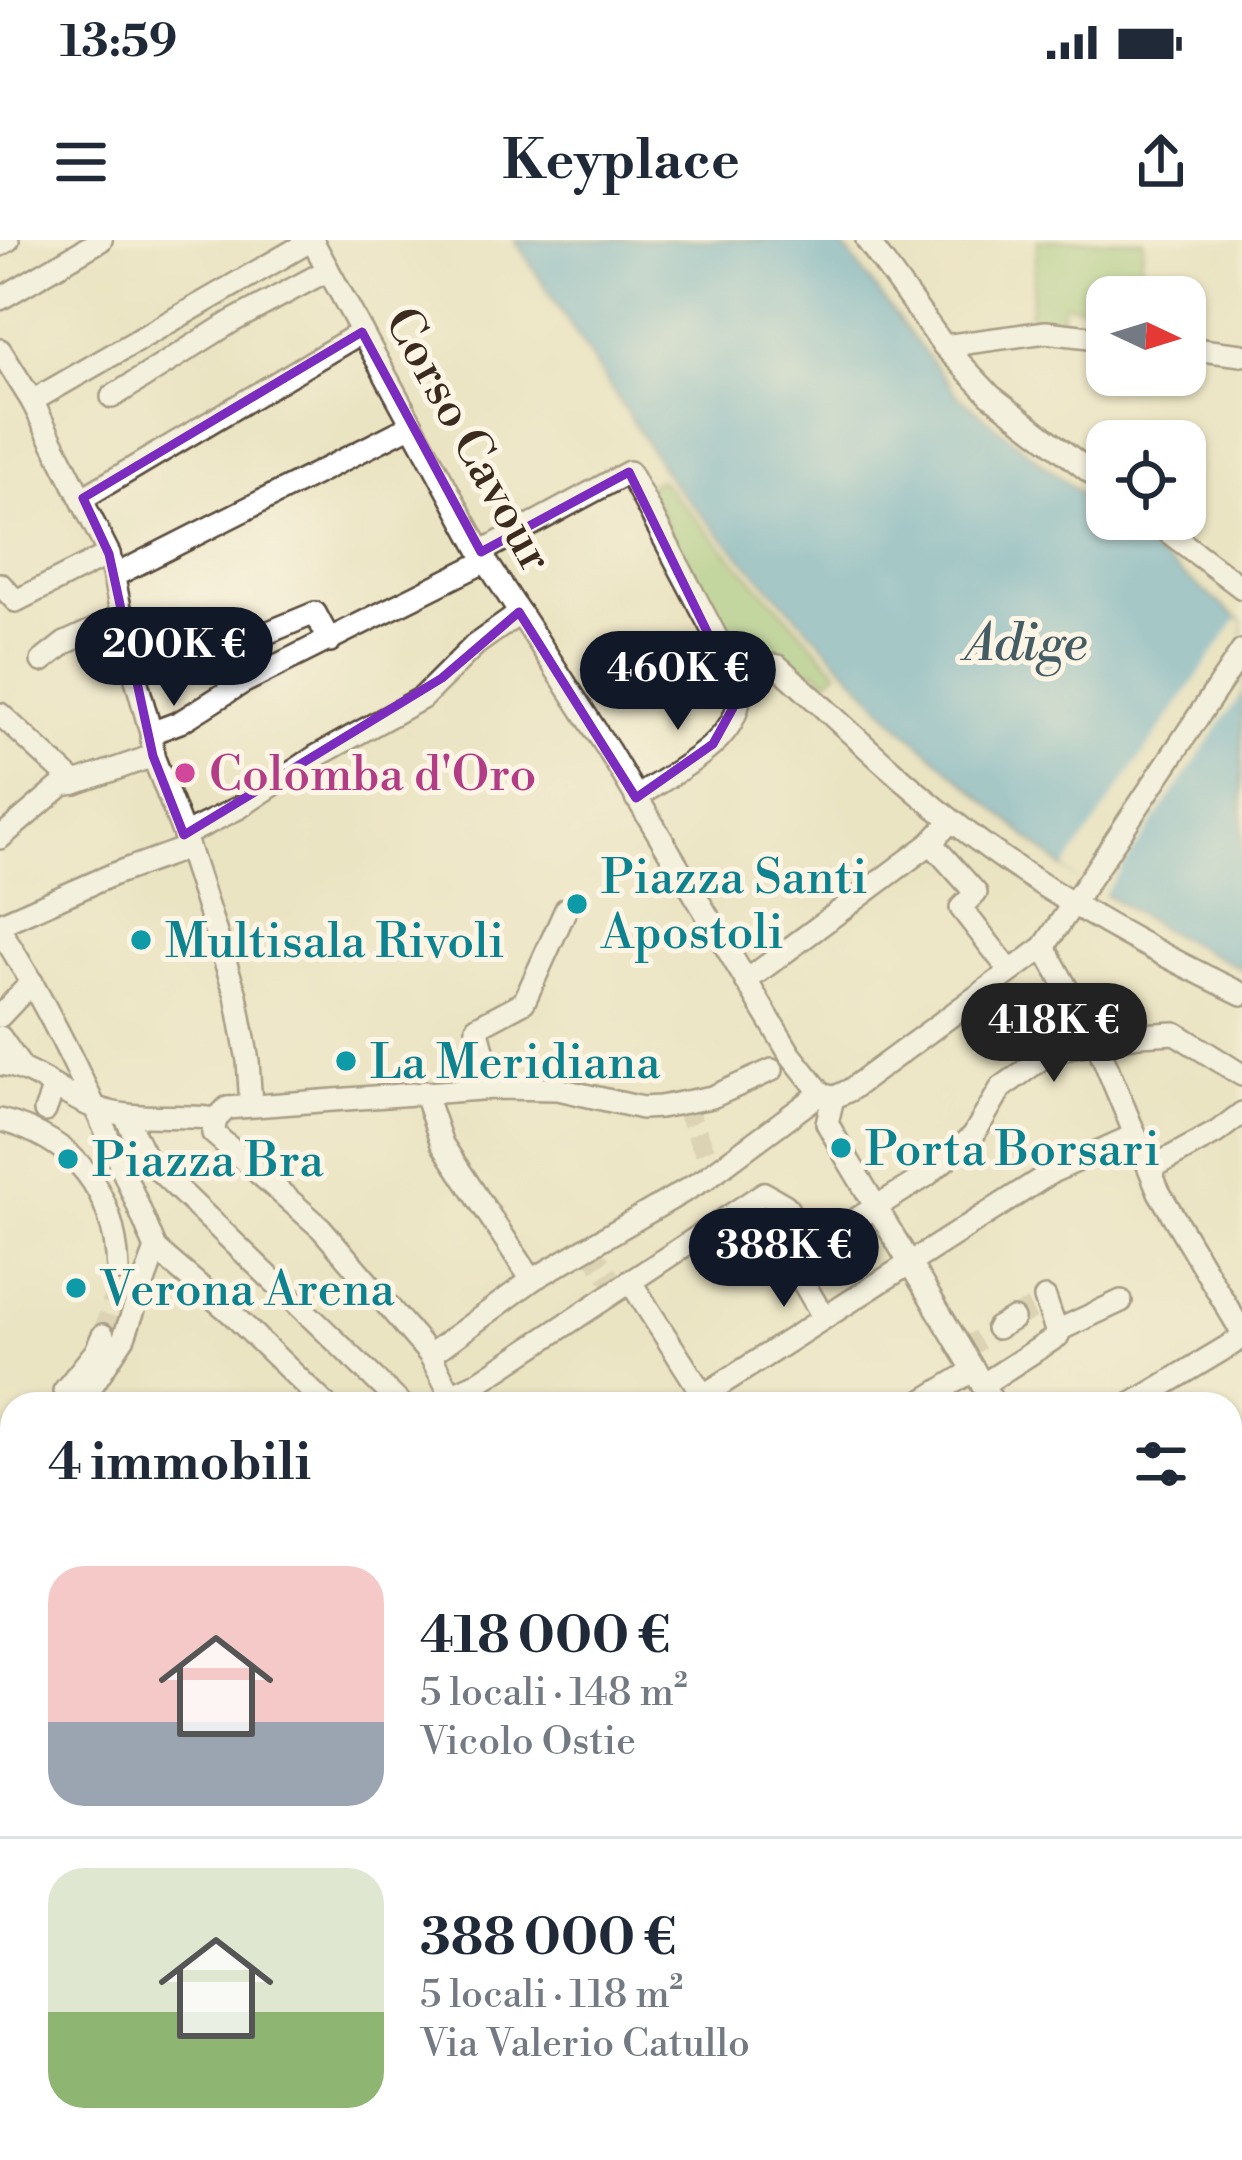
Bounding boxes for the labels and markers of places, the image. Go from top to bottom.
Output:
pin: 200K € [76,607,272,709]
pin: 460K € [580,631,776,733]
place label: Colomba d'Oro [209,746,536,806]
marker: Colomba d'Oro [172,760,198,786]
place label: Piazza Santi Apostoli [600,849,868,964]
marker: Piazza Santi Apostoli [564,891,590,917]
place label: Multisala Rivoli [165,913,504,973]
marker: Multisala Rivoli [128,927,154,953]
pin: 418K € [956,983,1152,1085]
place label: La Meridiana [370,1034,661,1094]
marker: La Meridiana [333,1048,359,1074]
place label: Porta Borsari [865,1121,1160,1181]
place label: Piazza Bra [92,1132,325,1192]
marker: Porta Borsari [828,1135,854,1161]
marker: Piazza Bra [55,1146,81,1172]
pin: 388K € [686,1208,882,1310]
place label: Verona Arena [99,1261,396,1321]
marker: Verona Arena [63,1275,89,1301]

